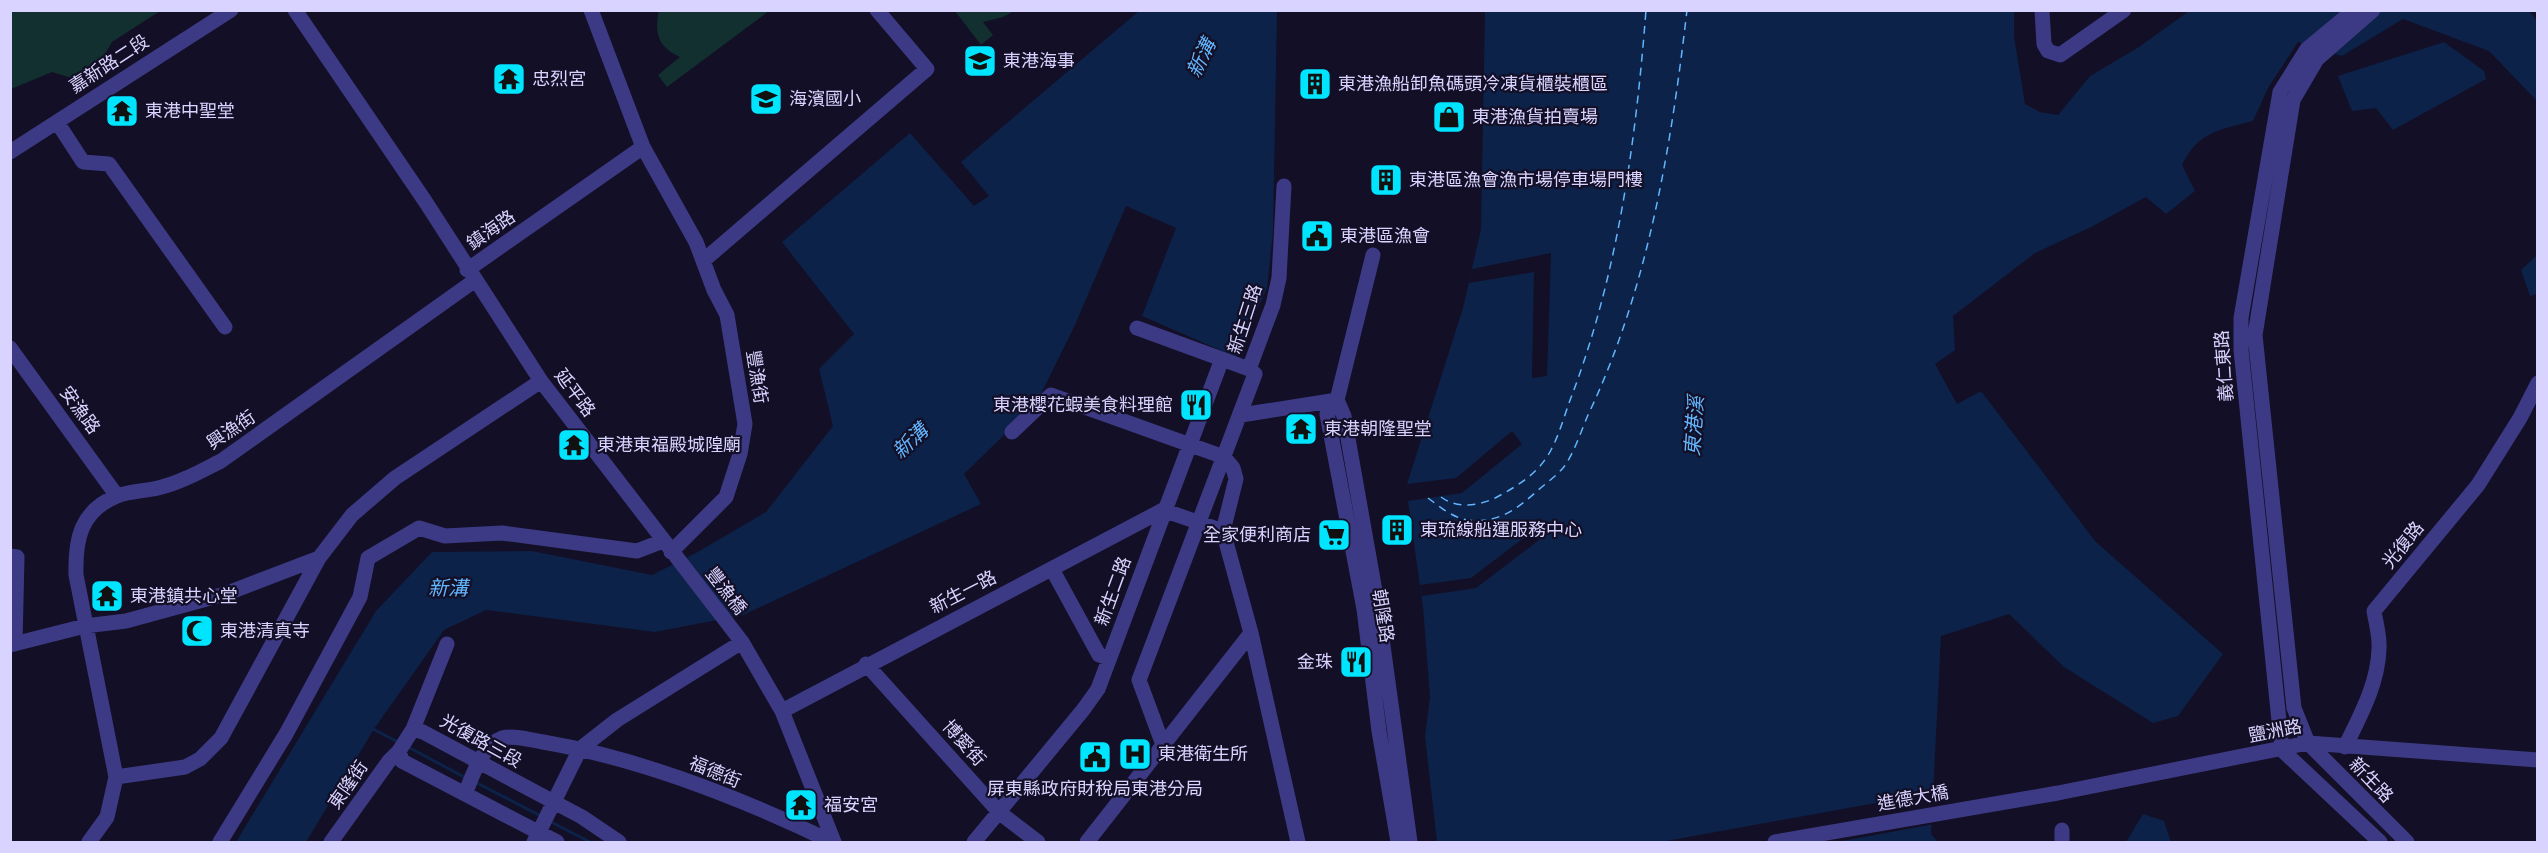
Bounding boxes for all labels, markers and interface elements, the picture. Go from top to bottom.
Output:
street label: 嘉新路二段 [65,29,153,98]
water label: 新溝 [1181,32,1223,82]
school or university icon: 東港海事 [962,43,998,79]
place label: 東港海事 [1003,49,1075,72]
temple icon: 忠烈宮 [491,61,527,97]
building icon: 東港漁船卸魚碼頭冷凍貨櫃裝櫃區 [1297,66,1333,102]
place label: 忠烈宮 [532,67,586,90]
place label: 東港漁船卸魚碼頭冷凍貨櫃裝櫃區 [1338,72,1608,95]
school or university icon: 海濱國小 [748,81,784,117]
place label: 海濱國小 [789,87,861,110]
temple icon: 東港中聖堂 [104,93,140,129]
place label: 東港中聖堂 [145,99,235,122]
shop icon: 東港漁貨拍賣場 [1431,99,1467,135]
place label: 東港漁貨拍賣場 [1472,105,1598,128]
building icon: 東港區漁會漁市場停車場門樓 [1368,162,1404,198]
place label: 東港區漁會漁市場停車場門樓 [1409,168,1643,191]
street label: 鎮海路 [462,205,519,254]
public building icon: 東港區漁會 [1299,218,1335,254]
place label: 東港區漁會 [1340,224,1430,247]
street label: 新生三路 [1222,281,1267,357]
street label: 義仁東路 [2210,329,2237,403]
street label: 豐漁街 [742,348,773,405]
street label: 延平路 [550,364,601,421]
street label: 安漁路 [55,381,106,438]
restaurant icon: 東港櫻花蝦美食料理館 [1178,387,1214,423]
water label: 東港溪 [1679,392,1709,457]
place label: 東港櫻花蝦美食料理館 [993,393,1173,416]
street label: 興漁街 [202,405,260,454]
temple icon: 東港朝隆聖堂 [1283,411,1319,447]
water label: 新溝 [887,416,936,464]
place label: 東港朝隆聖堂 [1324,417,1432,440]
temple icon: 東港東福殿城隍廟 [556,427,592,463]
place label: 東港東福殿城隍廟 [597,433,741,456]
building icon: 東琉線船運服務中心 [1379,512,1415,548]
street label: 光復路 [2377,516,2429,573]
supermarket icon: 全家便利商店 [1316,517,1352,553]
place label: 東琉線船運服務中心 [1420,518,1582,541]
place label: 全家便利商店 [1203,523,1311,546]
street label: 新生二路 [1089,553,1136,629]
street label: 豐漁橋 [701,562,752,619]
street label: 新生一路 [925,565,1000,618]
water label: 新溝 [428,575,471,601]
temple icon: 東港鎮共心堂 [89,578,125,614]
place label: 東港鎮共心堂 [130,584,238,607]
street label: 朝隆路 [1368,587,1399,644]
mosque icon: 東港清真寺 [179,613,215,649]
place label: 東港清真寺 [220,619,310,642]
restaurant icon: 金珠 [1338,644,1374,680]
place label: 金珠 [1297,650,1333,673]
street label: 光復路三段 [436,709,526,772]
street label: 鹽洲路 [2246,714,2304,747]
street label: 博愛街 [938,715,991,770]
hospital icon: 東港衛生所 [1117,736,1153,772]
public building icon: 屏東縣政府財稅局東港分局 [1077,739,1113,775]
place label: 東港衛生所 [1158,742,1248,765]
street label: 福德街 [686,751,745,792]
street label: 新生路 [2344,752,2398,807]
street label: 東隆街 [323,756,372,813]
place label: 屏東縣政府財稅局東港分局 [987,777,1203,800]
street label: 進德大橋 [1875,780,1950,815]
temple icon: 福安宮 [783,787,819,823]
place label: 福安宮 [824,793,878,816]

